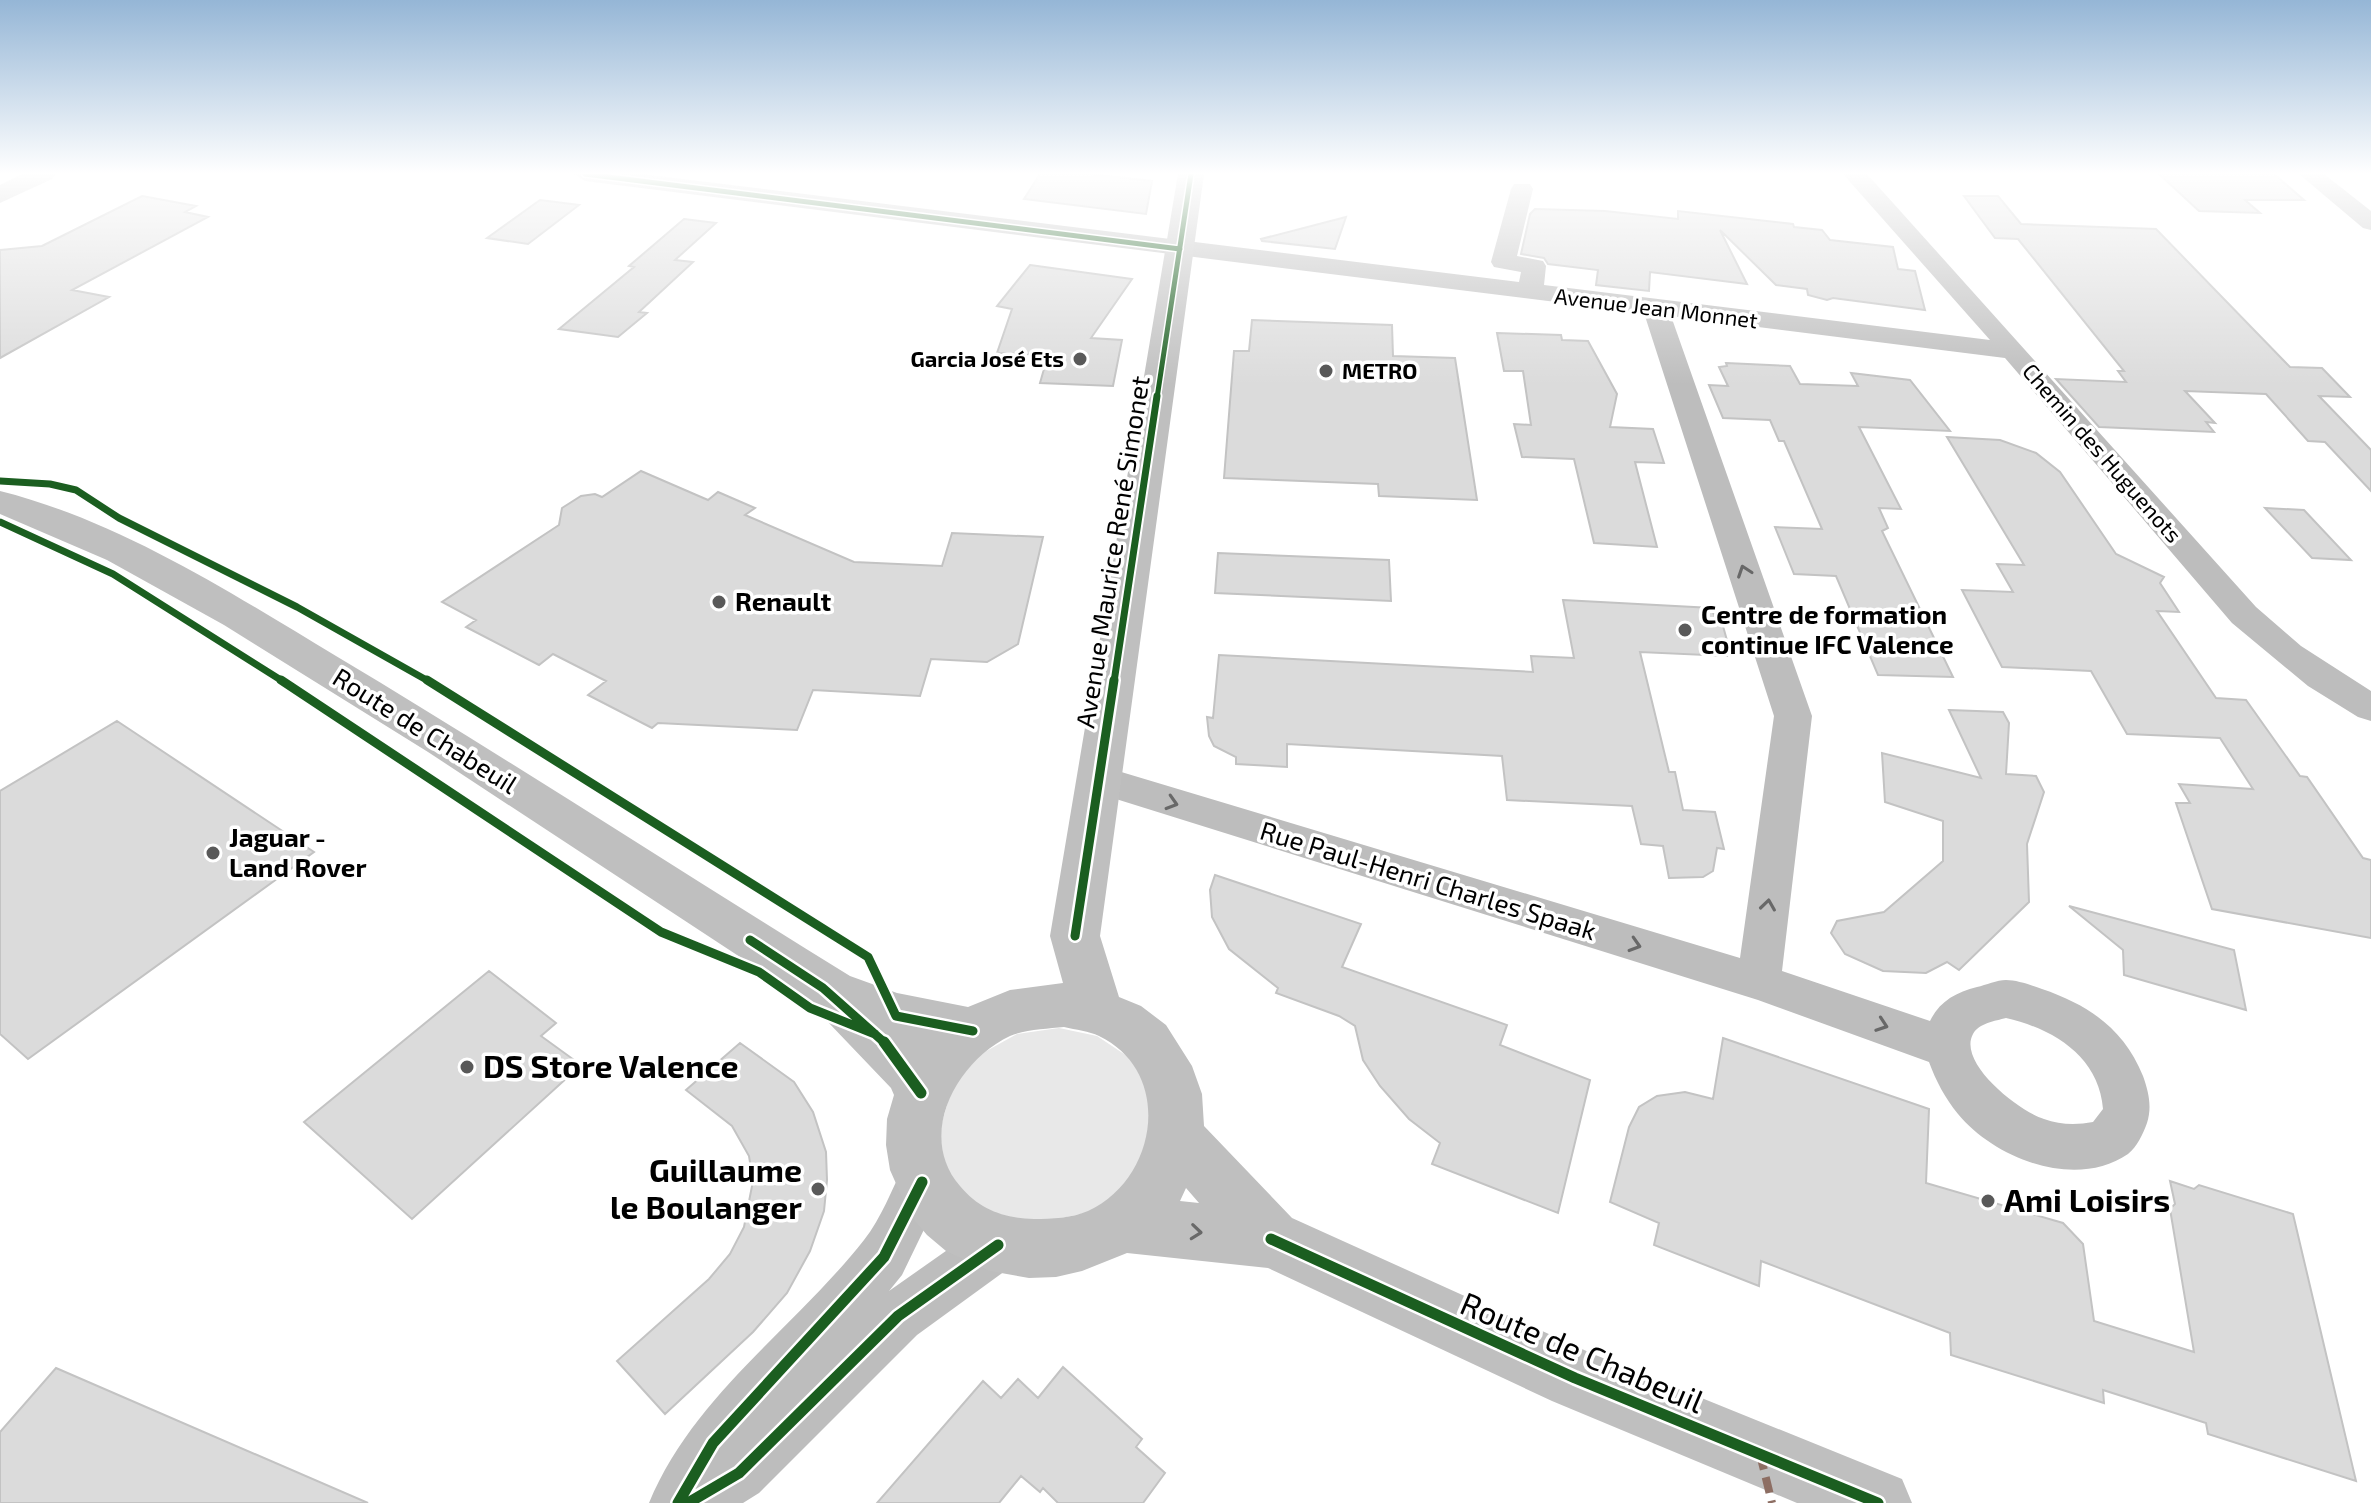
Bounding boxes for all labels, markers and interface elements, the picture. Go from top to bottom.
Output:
street label: Avenue Jean Monnet [1553,282,1759,332]
place label: Garcia José Ets [910,345,1064,371]
marker: Garcia José Ets [1071,350,1089,368]
place label: METRO [1342,357,1417,383]
street label: Chemin des Huguenots [2018,357,2188,547]
marker: METRO [1317,362,1335,380]
street label: Avenue Maurice René Simonet [1068,373,1155,730]
one-way arrow [1737,565,1753,579]
place label: Renault [735,585,831,616]
marker: Renault [710,593,728,611]
place label: Centre de formation continue IFC Valence [1701,598,1954,659]
marker: Centre de formation continue IFC Valence [1676,621,1694,639]
street label: Route de Chabeuil [328,660,524,799]
one-way arrow [1165,794,1179,810]
street label: Rue Paul-Henri Charles Spaak [1257,814,1600,946]
place label: Jaguar - Land Rover [229,821,367,882]
marker: Jaguar - Land Rover [204,844,222,862]
one-way arrow [1759,898,1776,911]
one-way arrow [1627,935,1641,951]
one-way arrow [1874,1016,1888,1032]
place label: DS Store Valence [483,1046,739,1084]
marker: DS Store Valence [458,1058,476,1076]
place label: Guillaume le Boulanger [610,1150,802,1225]
marker: Guillaume le Boulanger [809,1180,827,1198]
place label: Ami Loisirs [2004,1180,2170,1218]
marker: Ami Loisirs [1979,1192,1997,1210]
one-way arrow [1190,1223,1203,1240]
street label: Route de Chabeuil [1455,1283,1711,1420]

